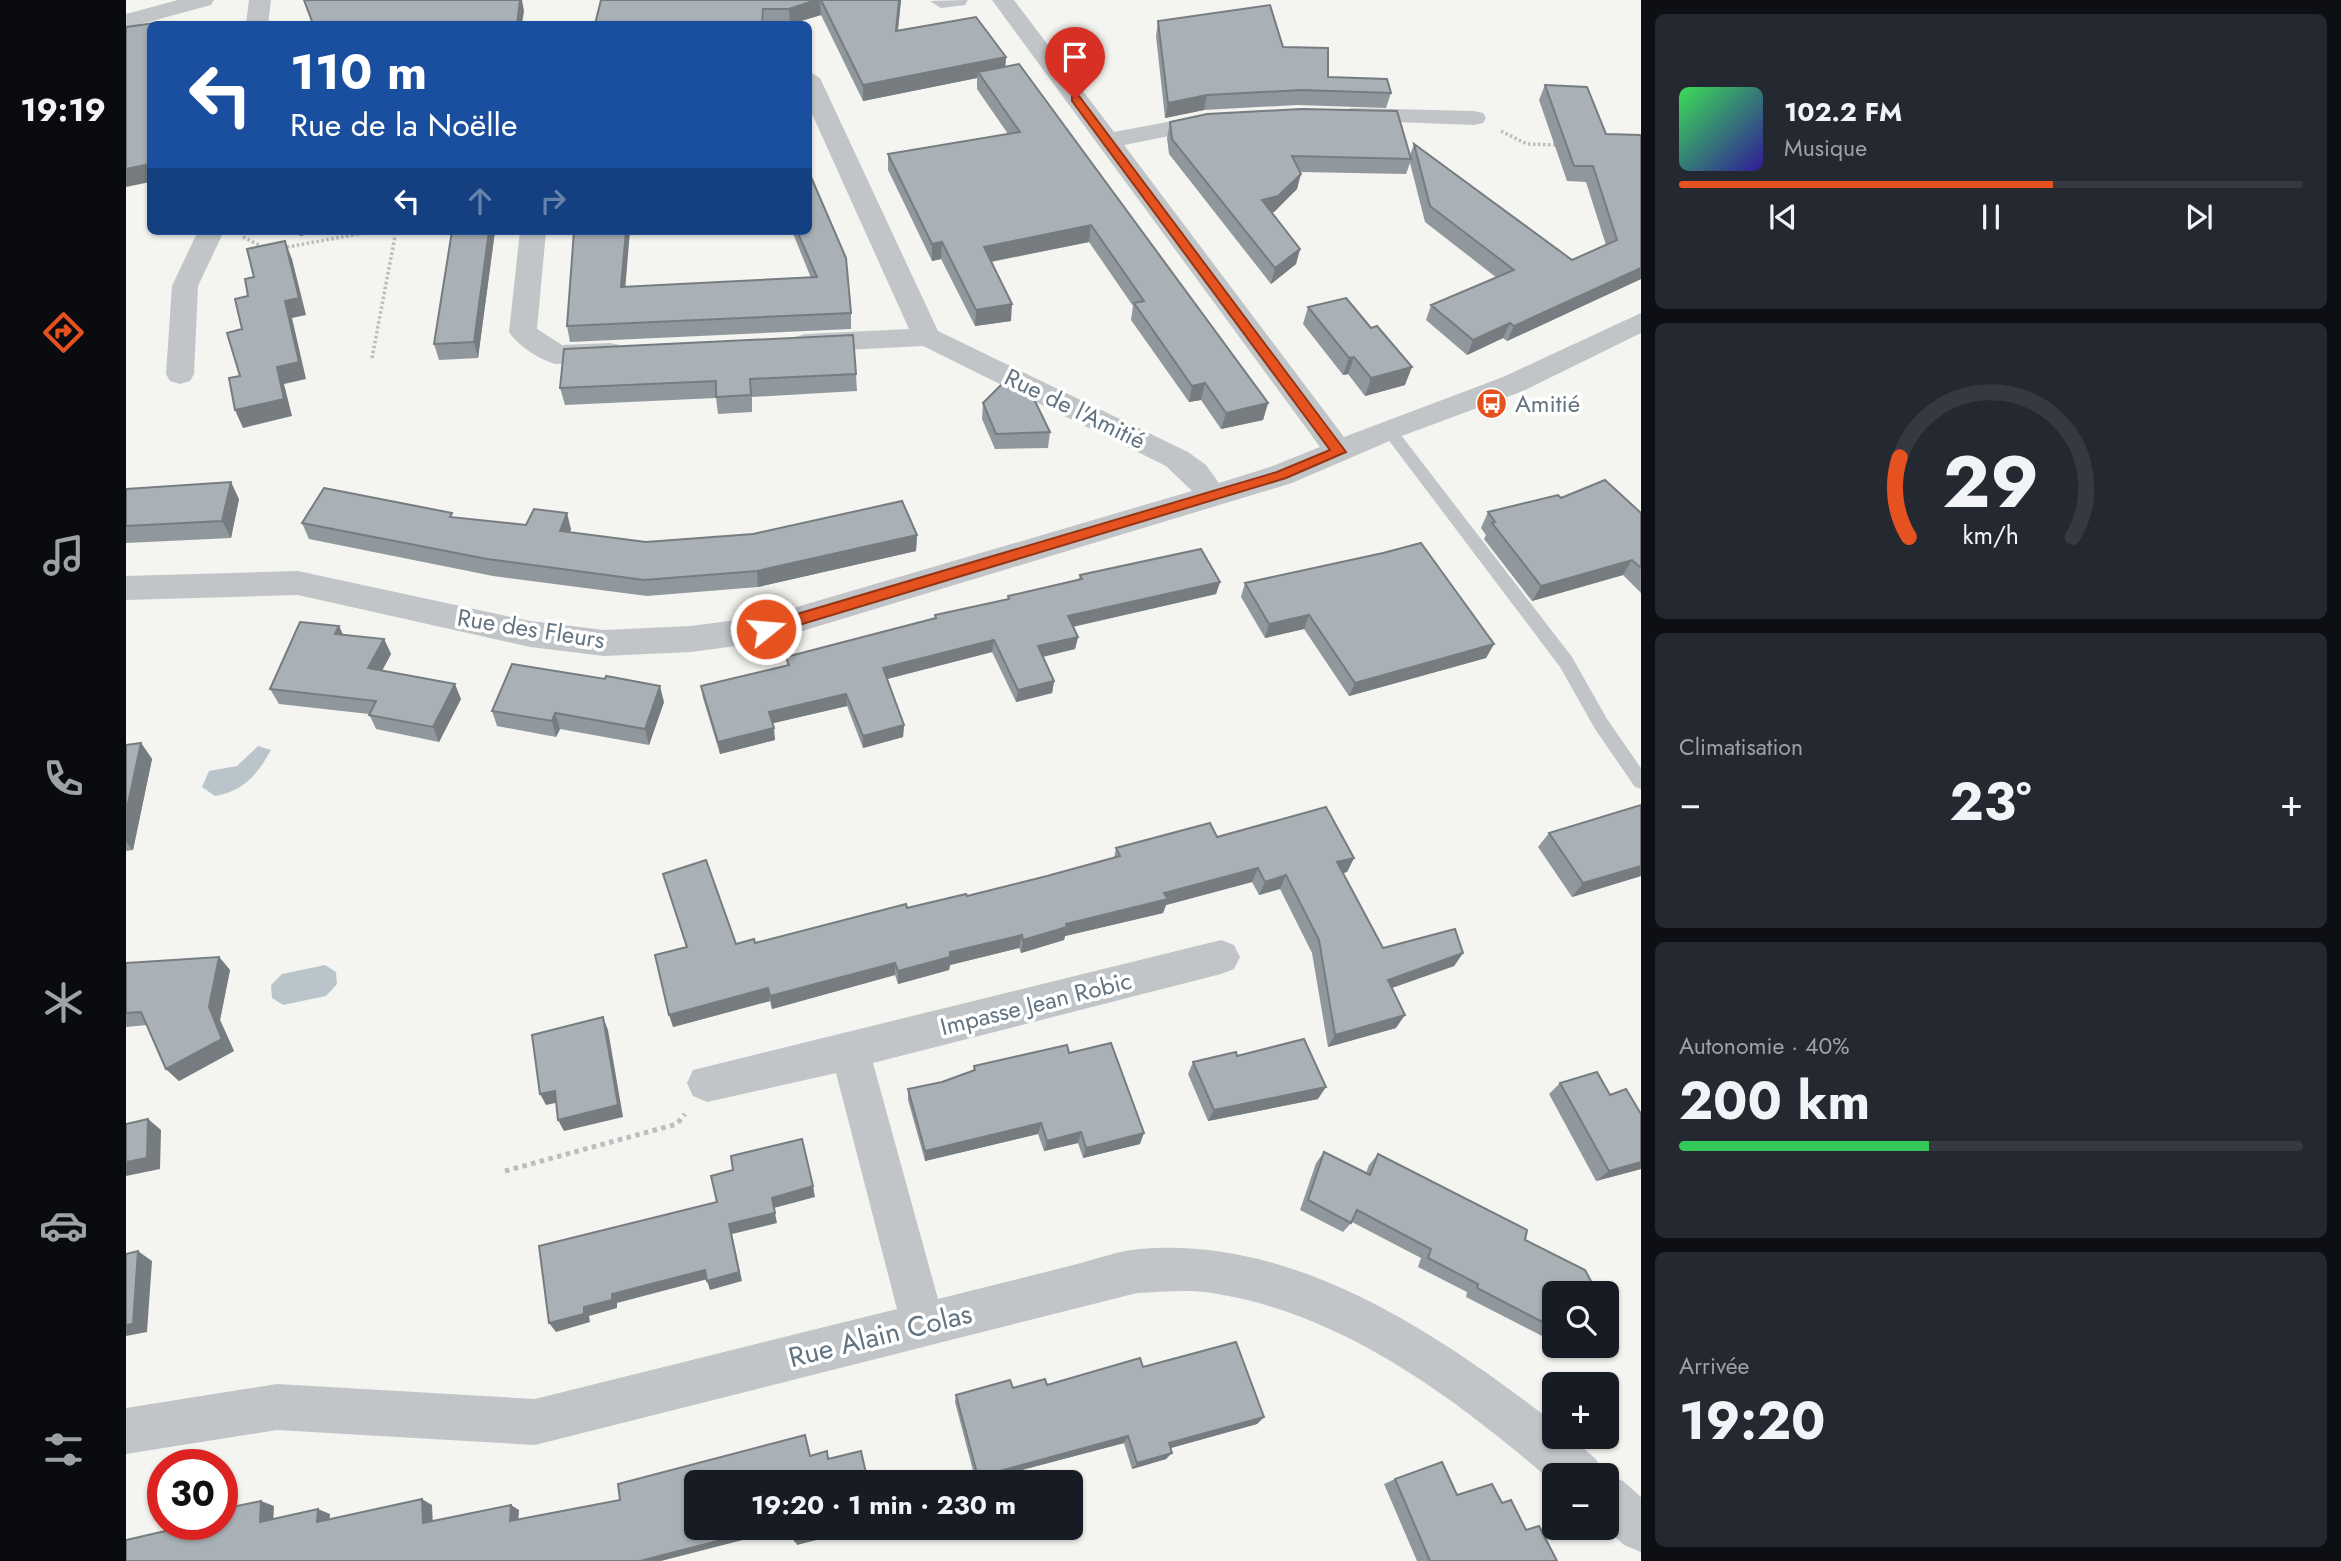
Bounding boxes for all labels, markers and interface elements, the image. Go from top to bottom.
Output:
pin [1045,27,1105,99]
text: 110 m [290,37,427,107]
icon: arrive [1056,38,1094,76]
icon: left [175,49,266,140]
text: 19:19 [20,87,106,133]
text: 102.2 FM [1784,93,1902,131]
text: Rue de la Noëlle [290,102,517,148]
text: Musique [1784,131,1867,165]
icon: left [388,182,426,220]
icon: ahead [461,182,499,220]
icon: right [534,182,572,220]
icon: previous [1764,198,1802,236]
icon: pause [1972,198,2010,236]
icon: next [2180,198,2218,236]
icon: directions [39,308,88,357]
street label: Rue de l'Amitié [999,359,1152,458]
place label: Amitié [1515,386,1580,421]
bus stop icon: Amitié [1475,387,1509,421]
text: 29 [1943,430,2039,535]
text: km/h [1963,517,2019,553]
icon: music [39,531,88,580]
position arrow [729,592,803,666]
street label: Rue des Fleurs [455,600,607,657]
text: Climatisation [1679,730,1803,764]
icon: phone [39,754,88,803]
text: 23° [1950,764,2031,840]
text: − [1679,775,1701,830]
text: + [2280,775,2303,830]
street label: Impasse Jean Robic [936,963,1135,1044]
icon: climate [39,978,88,1027]
text: Autonomie · 40% [1679,1029,1849,1063]
text: 200 km [1679,1063,1870,1139]
icon: car [39,1201,88,1250]
map controls [1542,1281,1619,1540]
button: search [1542,1281,1619,1358]
street label: Rue Alain Colas [784,1293,976,1378]
text: Arrivée [1679,1349,1749,1383]
button: + [1542,1372,1619,1449]
text: 19:20 [1679,1383,1826,1459]
icon: filters [39,1425,88,1474]
speed limit sign: 30 [147,1449,238,1540]
button: − [1542,1463,1619,1540]
text: 19:20 · 1 min · 230 m [751,1486,1016,1524]

